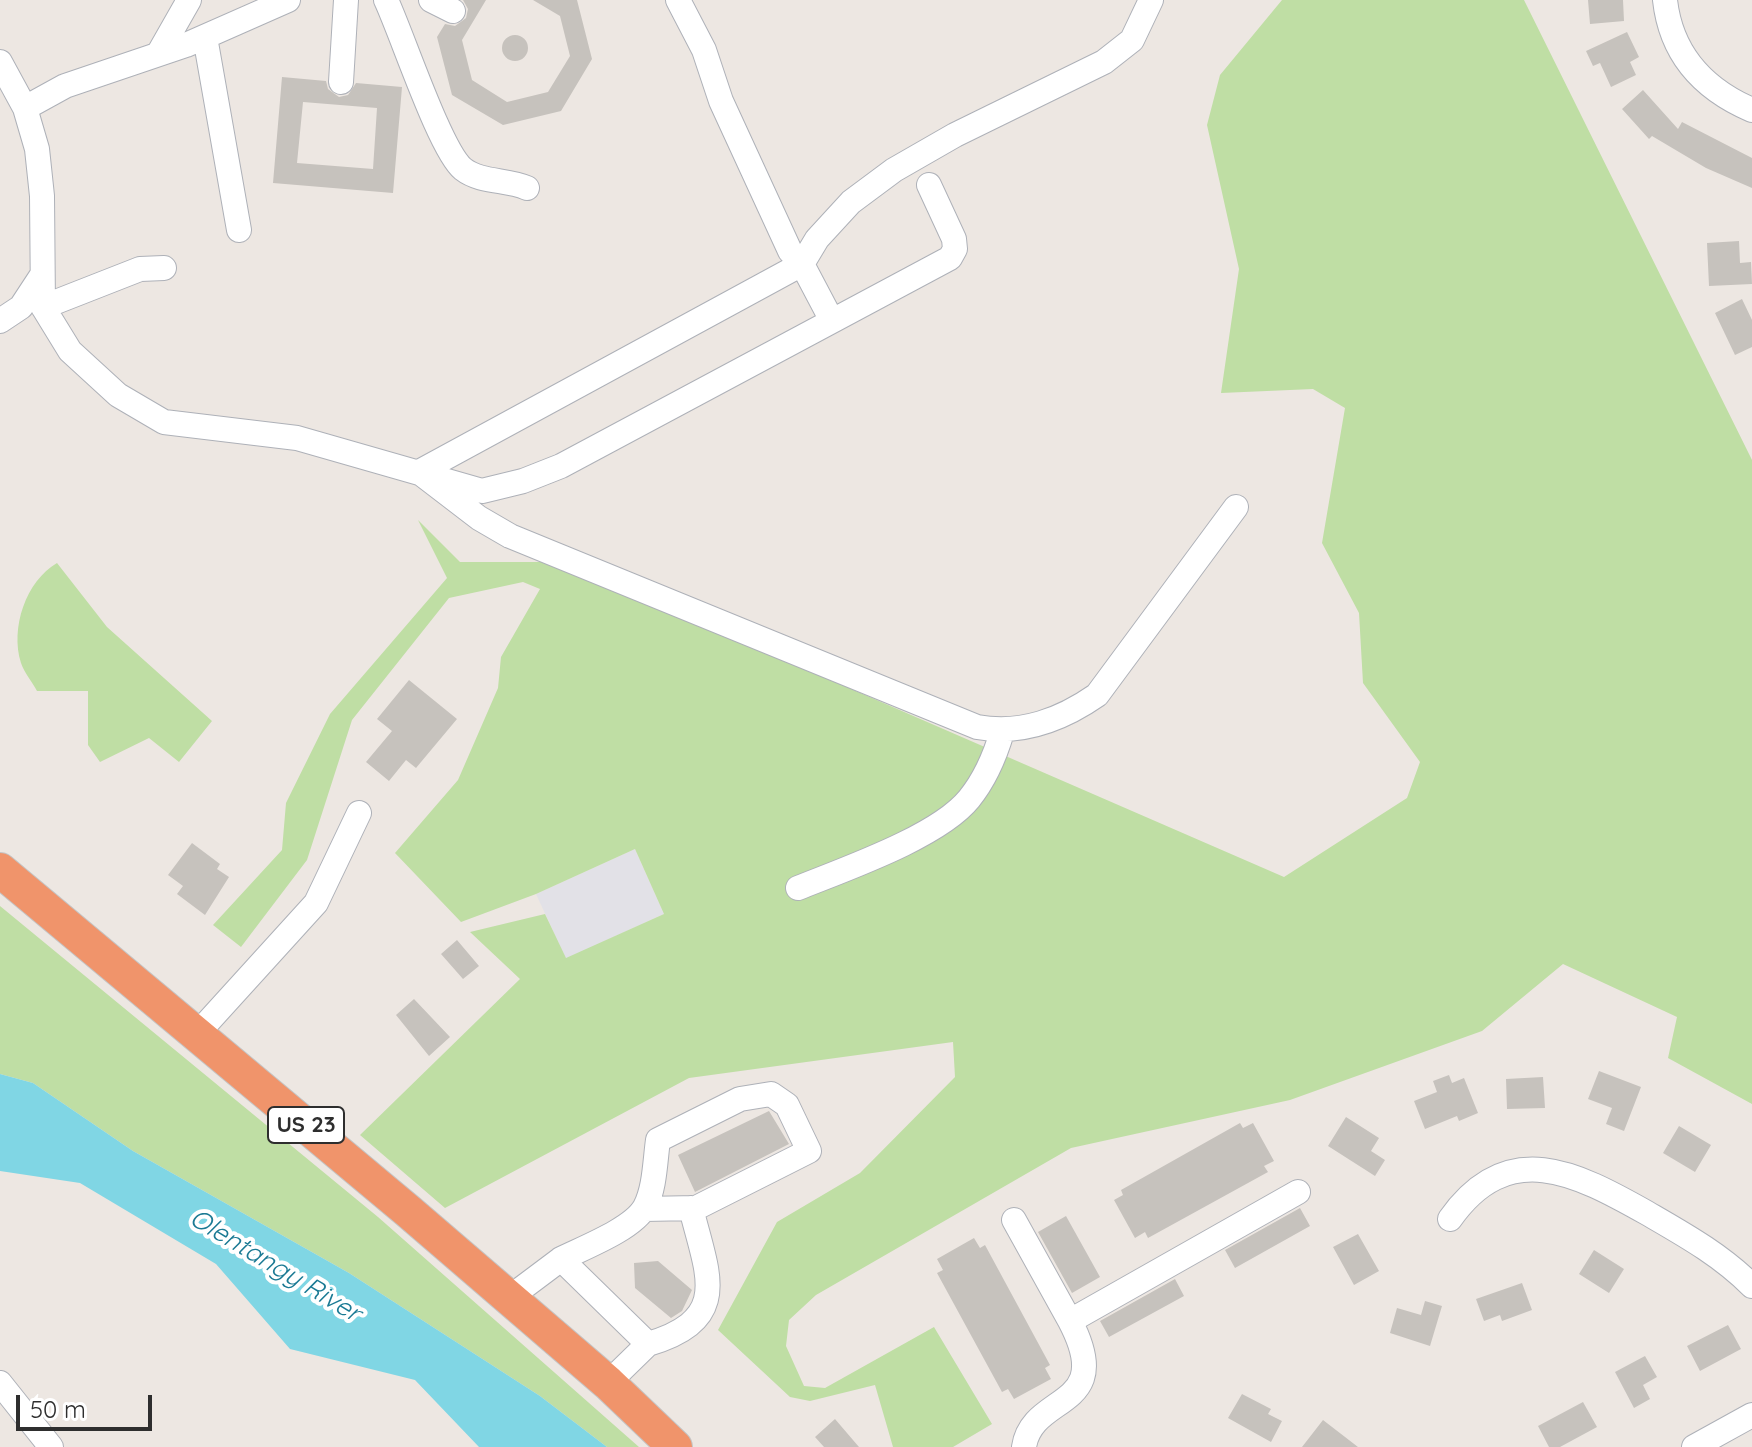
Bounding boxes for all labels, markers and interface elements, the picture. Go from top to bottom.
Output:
road number: US 23 [268,1107,344,1143]
water label: Olentangy River [184,1203,366,1329]
scale bar [20,1379,156,1429]
text: 50 m [30,1394,86,1424]

